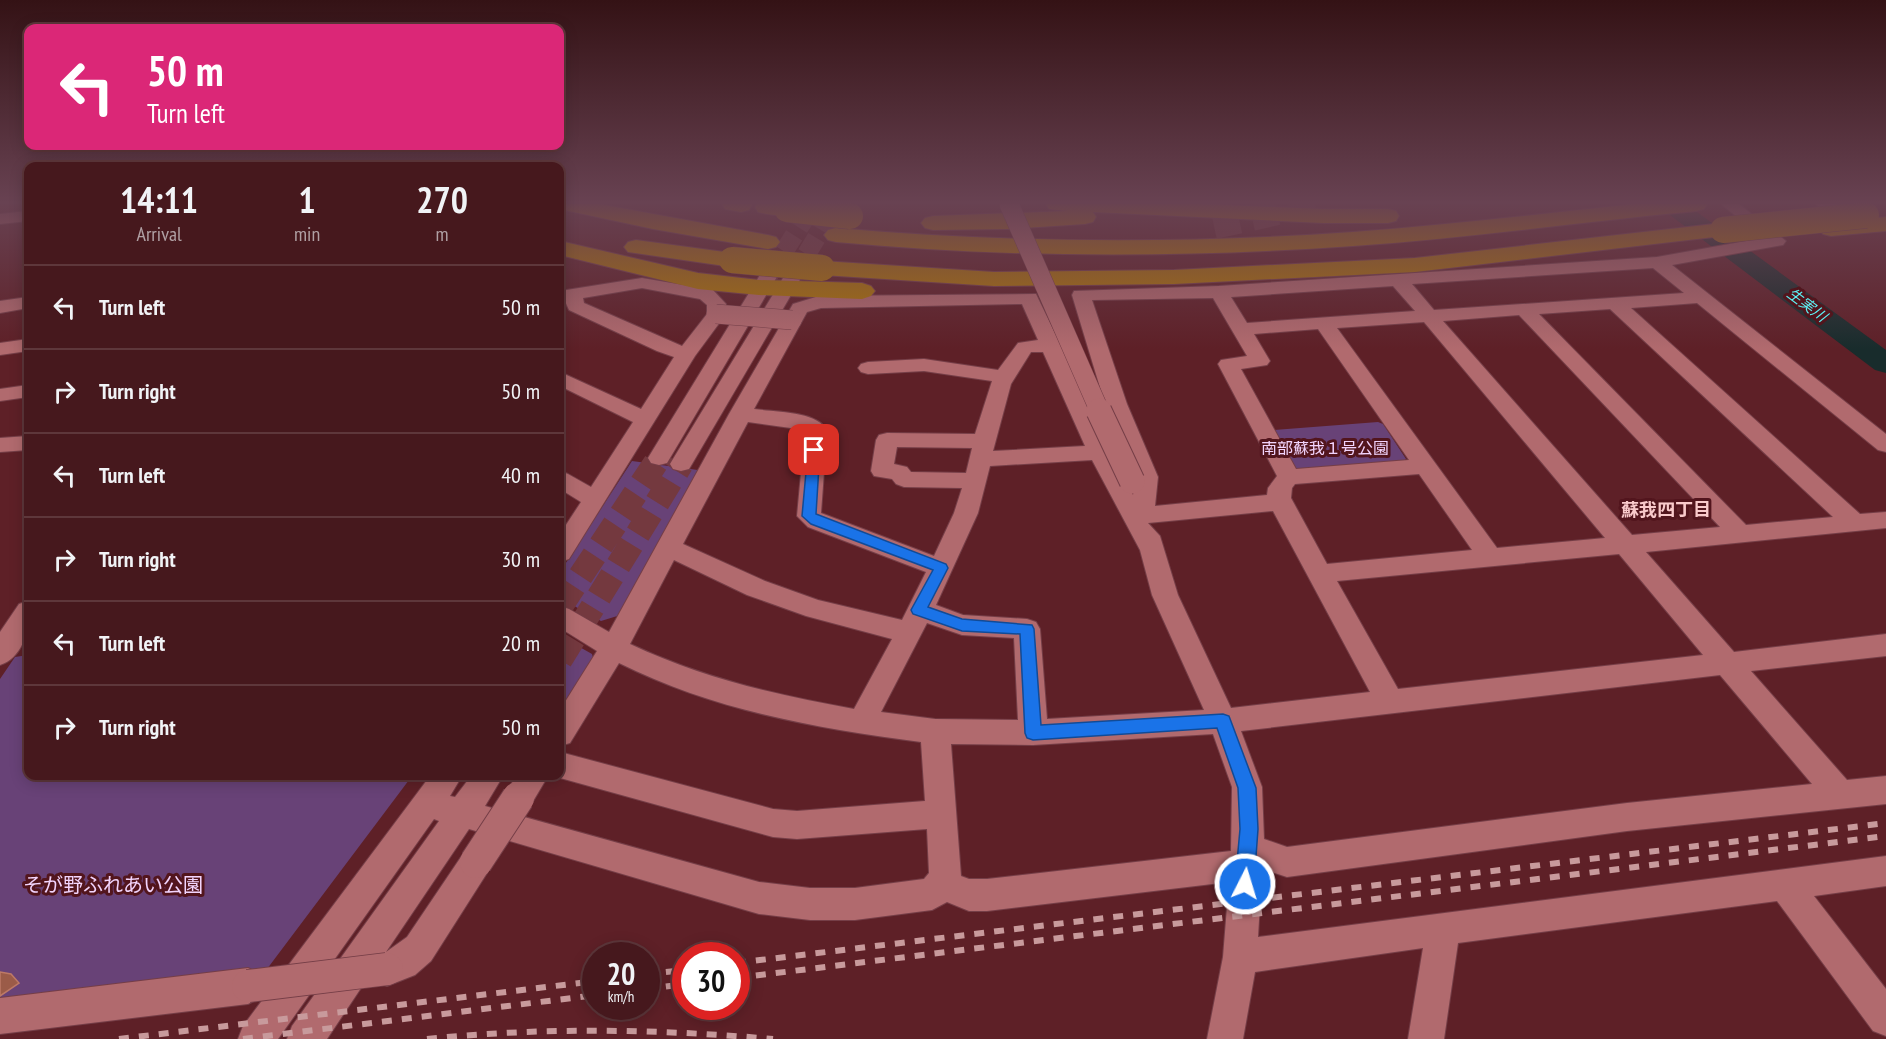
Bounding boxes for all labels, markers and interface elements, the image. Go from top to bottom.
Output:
text: 50 m [147,43,224,98]
icon: left [48,48,126,126]
text: Turn left [147,96,225,130]
text: 14:11 [120,176,198,223]
text: 1 [298,176,316,223]
text: 270 [416,176,468,223]
text: Arrival [136,221,182,247]
text: min [294,221,320,247]
text: m [436,221,449,247]
water label: 生実川 [1784,283,1833,327]
icon: left [48,291,81,324]
text: Turn left [99,293,165,321]
text: 50 m [501,293,540,321]
icon: right [48,375,81,408]
text: Turn right [99,377,176,405]
text: 50 m [501,377,540,405]
pin [788,424,839,475]
icon: arrive [797,433,830,466]
park label: 南部蘇我１号公園 [1261,438,1389,458]
icon: left [48,459,81,492]
text: Turn left [99,461,165,489]
text: 40 m [501,461,540,489]
district label: 蘇我四丁目 [1621,498,1711,521]
icon: right [48,543,81,576]
text: Turn right [99,545,176,573]
text: 30 m [501,545,540,573]
icon: left [48,627,81,660]
text: Turn left [99,629,165,657]
text: 20 m [501,629,540,657]
icon: right [48,711,81,744]
text: Turn right [99,713,176,741]
text: 50 m [501,713,540,741]
position arrow [1213,852,1277,916]
park label: そが野ふれあい公園 [23,872,203,898]
speed limit sign: 30 [672,942,750,1020]
text: 20 [607,954,635,993]
text: km/h [608,987,634,1006]

